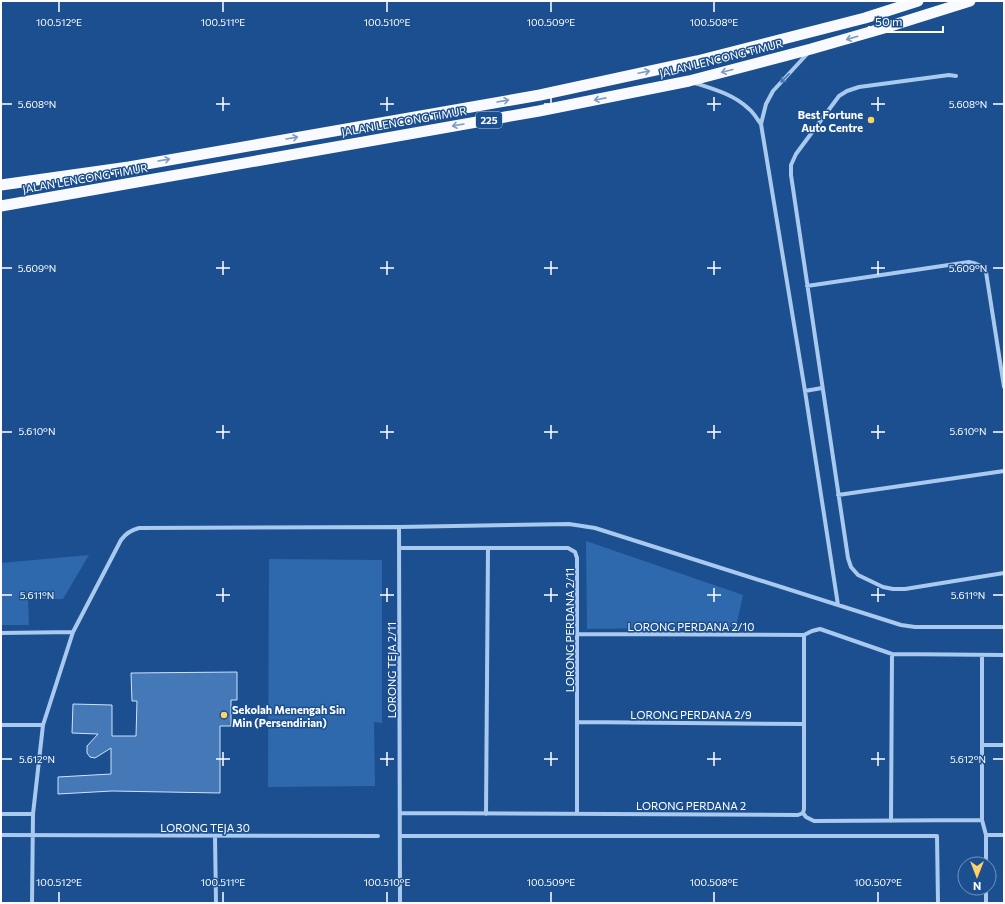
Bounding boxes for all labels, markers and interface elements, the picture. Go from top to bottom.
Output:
scale bar [869,8,943,34]
text: 50 m [875,14,903,28]
text: 100.512°E [36,16,82,28]
text: 100.511°E [201,16,245,28]
text: 100.510°E [364,16,410,28]
text: 100.509°E [527,16,575,28]
text: 100.508°E [690,16,738,28]
one-way arrow [846,35,859,42]
street label: JALAN LENCONG TIMUR [658,36,785,81]
one-way arrow [637,68,650,76]
one-way arrow [720,68,733,75]
one-way arrow [780,73,790,83]
one-way arrow [593,95,606,103]
one-way arrow [496,97,509,105]
text: 5.608°N [18,98,56,110]
text: 5.608°N [949,98,987,110]
street label: JALAN LENCONG TIMUR [340,103,469,139]
place label: Best Fortune Auto Centre [798,108,863,134]
road number: 225 [476,112,502,128]
marker: Best Fortune Auto Centre [866,115,876,125]
one-way arrow [452,121,465,129]
one-way arrow [285,134,298,142]
one-way arrow [157,156,170,164]
street label: JALAN LENCONG TIMUR [21,160,150,196]
text: 5.609°N [18,262,56,274]
text: 5.609°N [949,262,987,274]
text: 5.610°N [19,425,55,437]
text: 5.610°N [950,425,986,437]
street label: LORONG PERDANA 2/11 [563,568,576,692]
text: 5.611°N [20,589,54,601]
text: 5.611°N [951,589,985,601]
street label: LORONG PERDANA 2/10 [628,620,754,633]
street label: LORONG TEJA 2/11 [385,622,399,718]
place label: Sekolah Menengah Sin Min (Persendirian) [232,703,345,729]
street label: LORONG PERDANA 2/9 [630,708,752,721]
marker: Sekolah Menengah Sin Min (Persendirian) [219,710,229,720]
text: 5.612°N [19,753,55,765]
text: 5.612°N [950,753,986,765]
street label: LORONG PERDANA 2 [636,799,746,812]
street label: LORONG TEJA 30 [160,821,250,835]
north arrow [957,856,997,896]
text: 100.512°E [36,876,82,888]
text: 100.511°E [201,876,245,888]
text: 100.510°E [364,876,410,888]
text: 100.509°E [527,876,575,888]
text: 100.508°E [690,876,738,888]
text: 100.507°E [854,876,902,888]
text: N [973,880,981,893]

